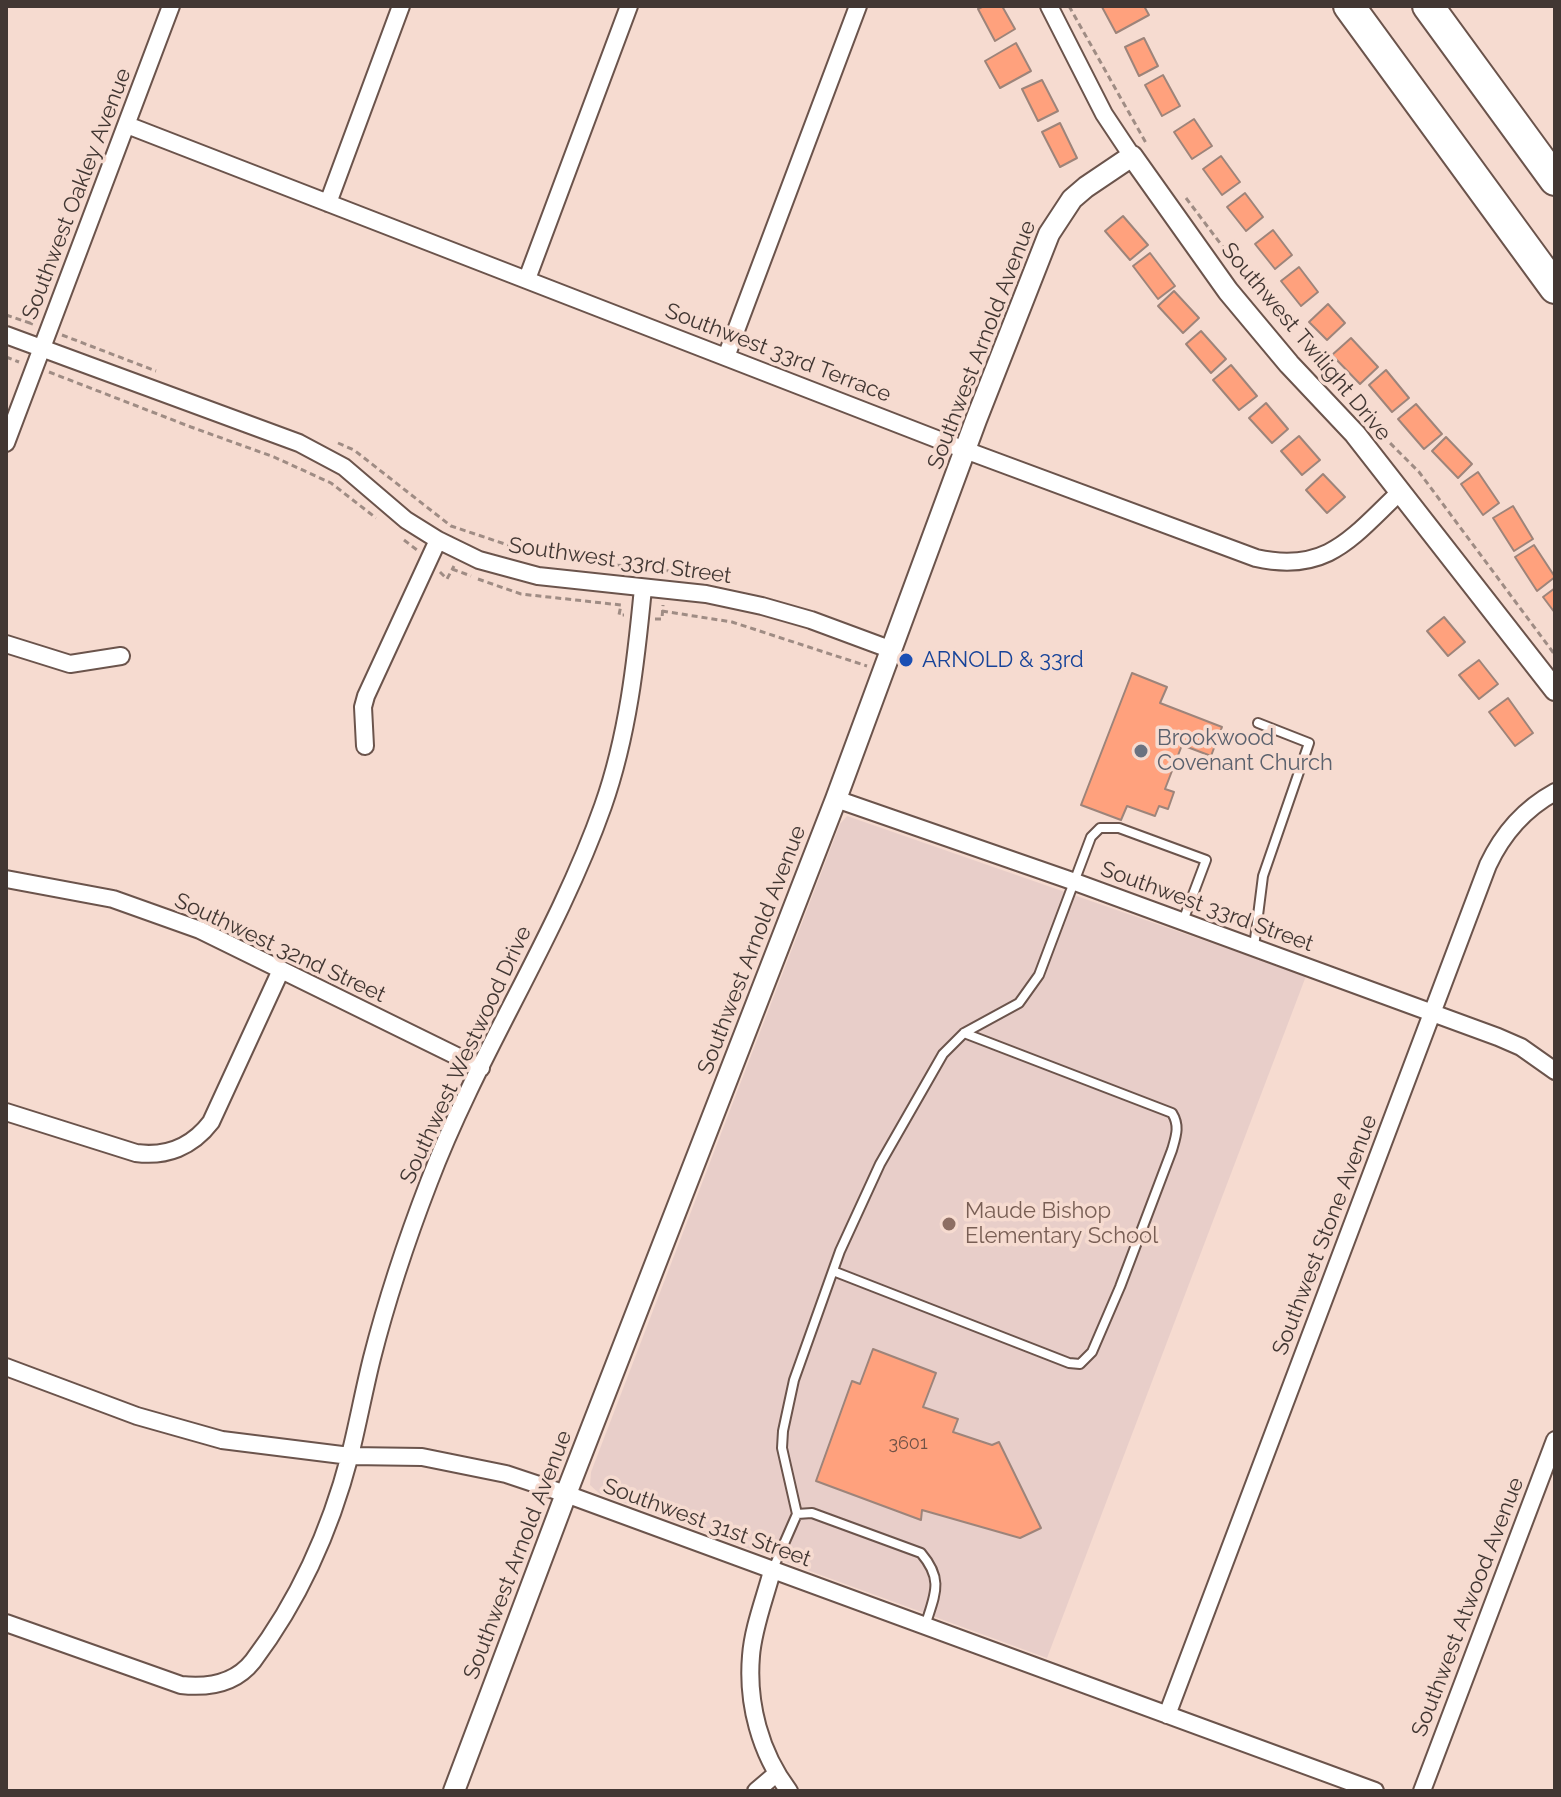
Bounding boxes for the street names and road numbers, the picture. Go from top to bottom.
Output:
street label: Southwest Oakley Avenue [17,65,137,323]
street label: Southwest Arnold Avenue [922,217,1042,473]
street label: Southwest Twilight Drive [1215,238,1397,446]
street label: Southwest 33rd Terrace [661,298,895,408]
street label: Southwest 33rd Street [507,532,733,590]
street label: Southwest Arnold Avenue [692,822,812,1078]
street label: Southwest 33rd Street [1097,856,1317,958]
street label: Southwest 32nd Street [170,887,390,1009]
street label: Southwest Westwood Drive [395,922,537,1188]
street label: Southwest Stone Avenue [1267,1111,1383,1359]
street label: Southwest Arnold Avenue [458,1427,578,1683]
street label: Southwest 31st Street [599,1473,815,1573]
street label: Southwest Atwood Avenue [1406,1474,1530,1740]

